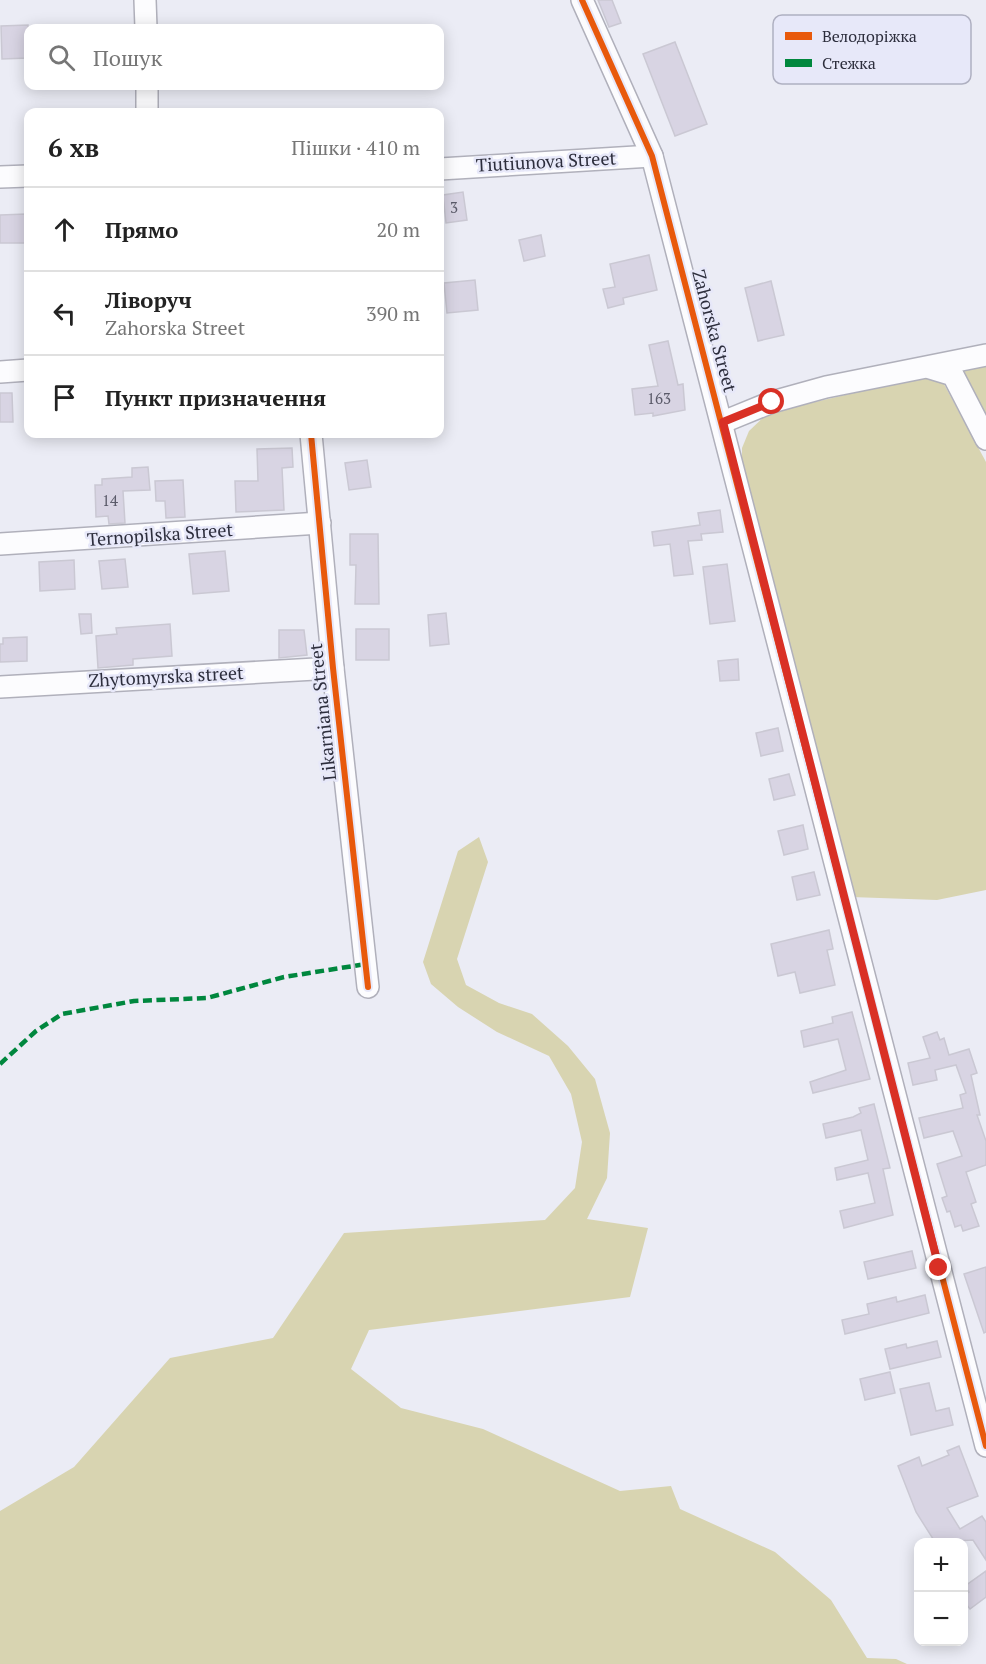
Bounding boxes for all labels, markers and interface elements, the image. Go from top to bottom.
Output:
legend [773,15,971,84]
search box [24,24,444,90]
text: Велодоріжка [822,25,917,47]
icon: search [45,41,78,74]
text: Пошук [93,43,162,72]
text: Стежка [822,52,876,74]
text: 6 хв [48,130,99,164]
text: Пішки · 410 m [291,134,420,161]
street label: Tiutiunova Street [475,145,617,177]
house number: 3 [450,197,458,217]
icon: ahead [48,213,81,246]
text: Прямо [105,215,178,244]
text: 20 m [377,216,420,243]
street label: Zahorska Street [687,267,743,395]
text: Ліворуч [105,285,192,314]
icon: left [48,297,81,330]
text: 390 m [366,300,420,327]
text: Zahorska Street [105,314,245,341]
icon: arrive [48,381,81,414]
text: Пункт призначення [105,383,326,412]
house number: 163 [647,388,671,408]
route start [758,388,784,414]
house number: 14 [102,490,118,510]
street label: Ternopilska Street [86,517,234,551]
street label: Likarniana Street [303,642,341,782]
street label: Zhytomyrska street [88,660,245,692]
route end [925,1254,951,1280]
map controls [914,1538,968,1646]
button: + [914,1538,968,1592]
button: − [914,1592,968,1646]

